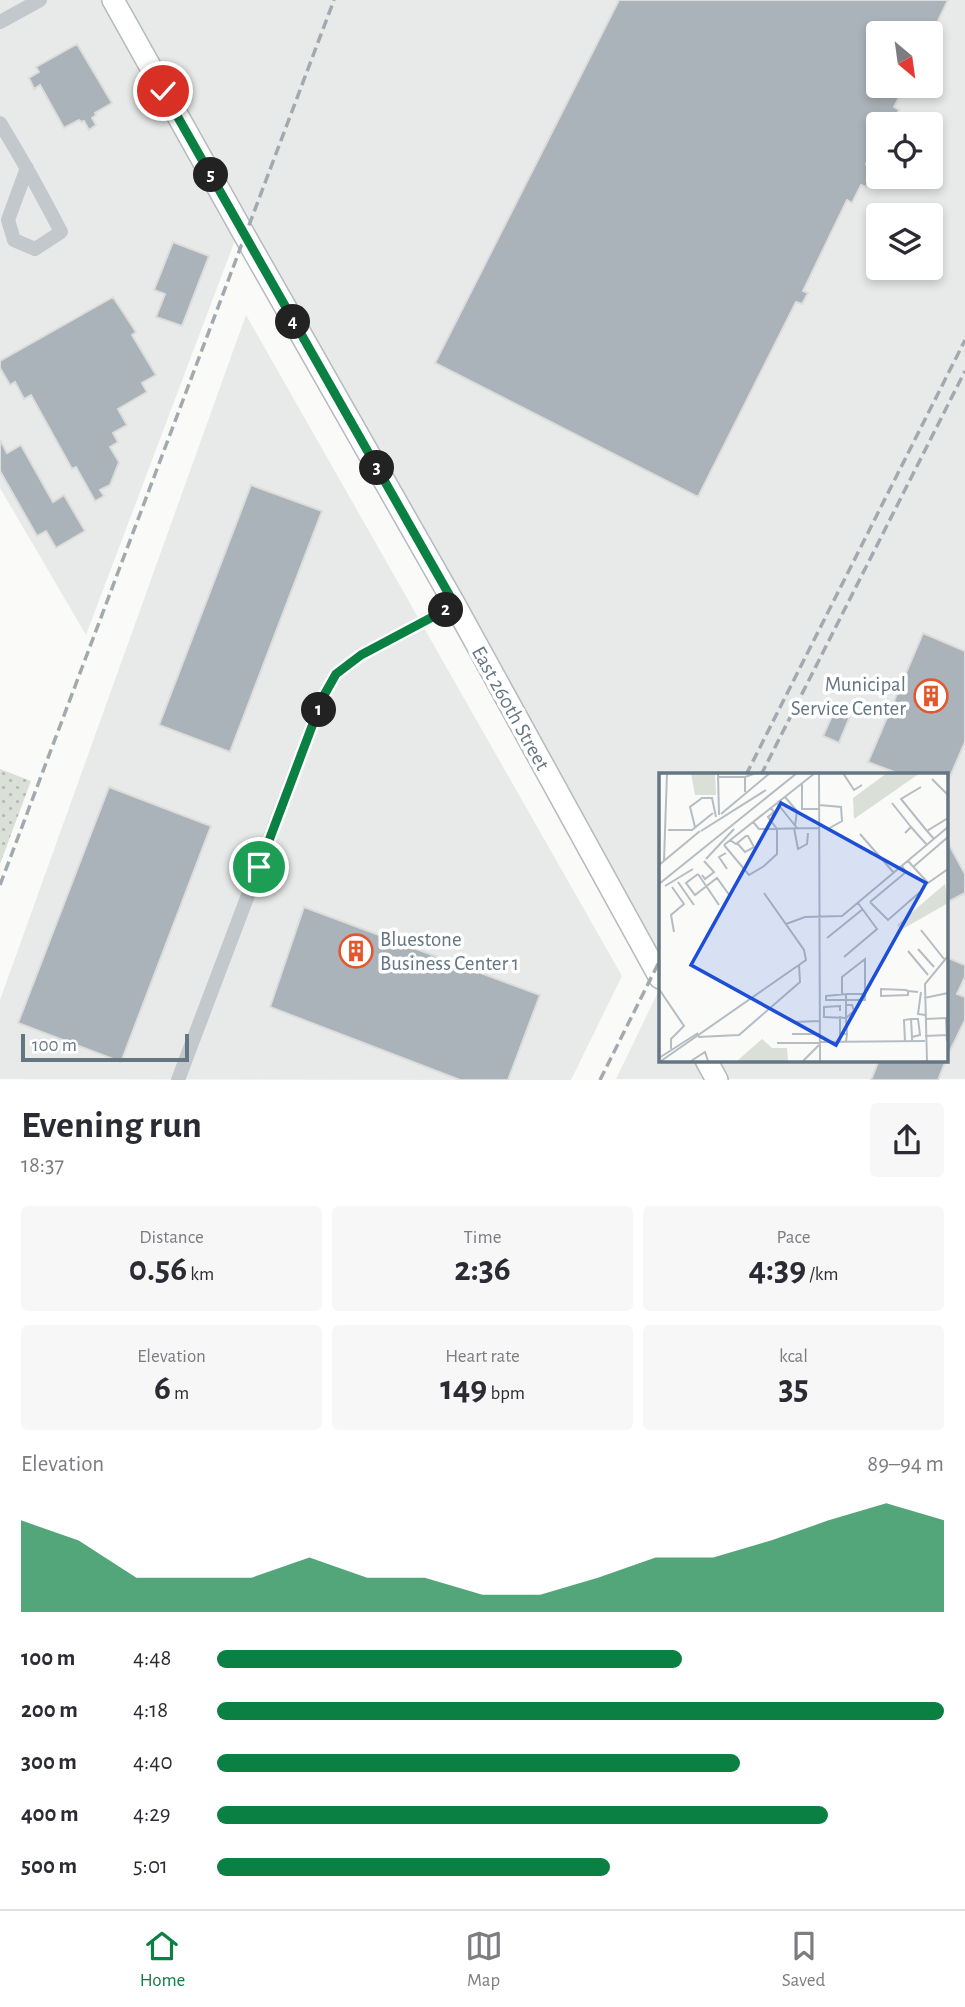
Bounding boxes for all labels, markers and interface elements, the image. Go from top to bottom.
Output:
north arrow [866,21,943,98]
map controls [866,21,943,280]
pin [133,61,193,121]
icon: check [144,72,182,110]
button: locate [866,112,943,189]
pin: 5 [194,158,228,192]
text: 5 [206,165,215,184]
button: layers [866,203,943,280]
pin: 4 [276,304,310,340]
text: 4 [288,312,297,331]
pin: 3 [360,450,394,486]
text: 3 [372,458,381,477]
pin: 2 [428,592,464,628]
text: 2 [441,600,450,619]
street label: East 260th Street [468,643,553,774]
place label: Municipal Service Center [791,674,906,719]
building icon: Municipal Service Center [912,677,950,715]
pin: 1 [302,692,336,728]
text: 1 [315,700,322,719]
inset map [659,773,948,1062]
pin [229,837,289,897]
icon: arrive [240,848,278,886]
place label: Bluestone Business Center 1 [380,929,519,974]
building icon: Bluestone Business Center 1 [337,932,375,970]
scale bar [21,1030,189,1062]
text: 100 m [32,1036,77,1055]
button: share [870,1103,944,1177]
text: Evening run [21,1107,202,1145]
text: 18:37 [21,1154,64,1177]
text: Distance [139,1228,204,1247]
text: Time [464,1228,501,1247]
text: Pace [776,1228,811,1247]
text: 0.56 [129,1252,187,1287]
text: 2:36 [454,1252,511,1287]
text: 4:39 [748,1252,806,1287]
text: km [187,1265,214,1284]
text: /km [806,1265,839,1284]
text: Elevation [137,1347,206,1366]
text: Heart rate [445,1347,520,1366]
text: kcal [779,1347,808,1366]
text: 6 [154,1371,171,1406]
text: 149 [440,1371,487,1406]
text: 35 [778,1371,809,1406]
text: m [171,1384,189,1403]
text: bpm [487,1384,525,1403]
text: Elevation [21,1453,104,1476]
text: 89–94 m [867,1453,944,1476]
text: 100 m [21,1647,75,1670]
text: 4:48 [133,1647,171,1670]
text: 200 m [21,1699,78,1722]
text: 4:18 [133,1699,168,1722]
text: 300 m [21,1751,77,1774]
text: 4:40 [133,1751,173,1774]
text: 400 m [21,1803,79,1826]
text: 4:29 [133,1803,171,1826]
text: 500 m [21,1855,77,1878]
text: 5:01 [133,1855,168,1878]
tab: Home [140,1927,185,1992]
tab: Map [465,1927,503,1992]
tab: Saved [782,1927,825,1992]

